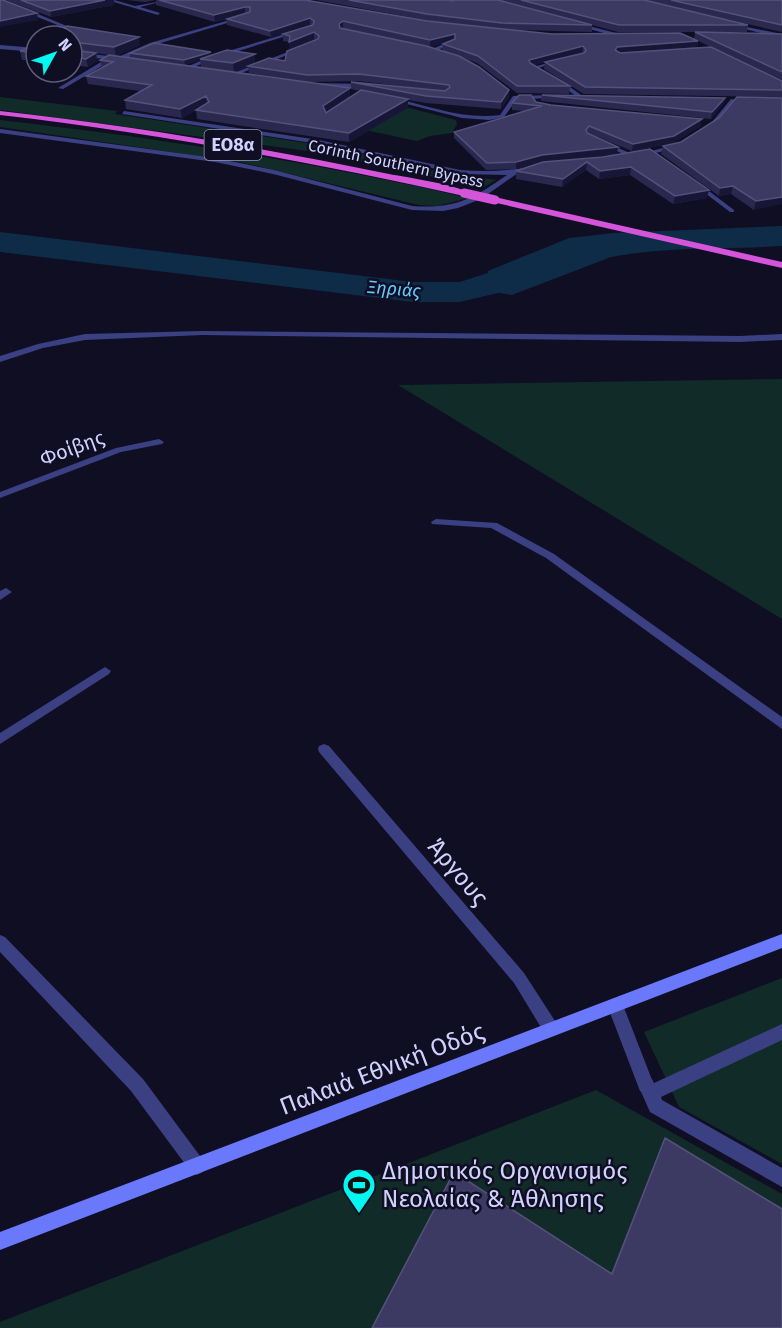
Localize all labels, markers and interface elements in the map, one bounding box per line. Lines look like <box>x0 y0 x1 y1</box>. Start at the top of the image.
north arrow <box>24 24 84 84</box>
text: N <box>54 35 76 55</box>
road number: ΕΟ8α <box>204 130 262 160</box>
street label: Corinth Southern Bypass <box>306 136 485 191</box>
water label: Ξηριάς <box>366 276 422 302</box>
street label: Φοίβης <box>37 425 107 471</box>
street label: Άργους <box>422 833 494 911</box>
street label: Παλαιά Εθνική Οδός <box>276 1017 488 1121</box>
place label: Δημοτικός Οργανισμός Νεολαίας & Άθλησης <box>382 1157 627 1213</box>
sports icon: Δημοτικός Οργανισμός Νεολαίας & Άθλησης <box>341 1167 377 1214</box>

